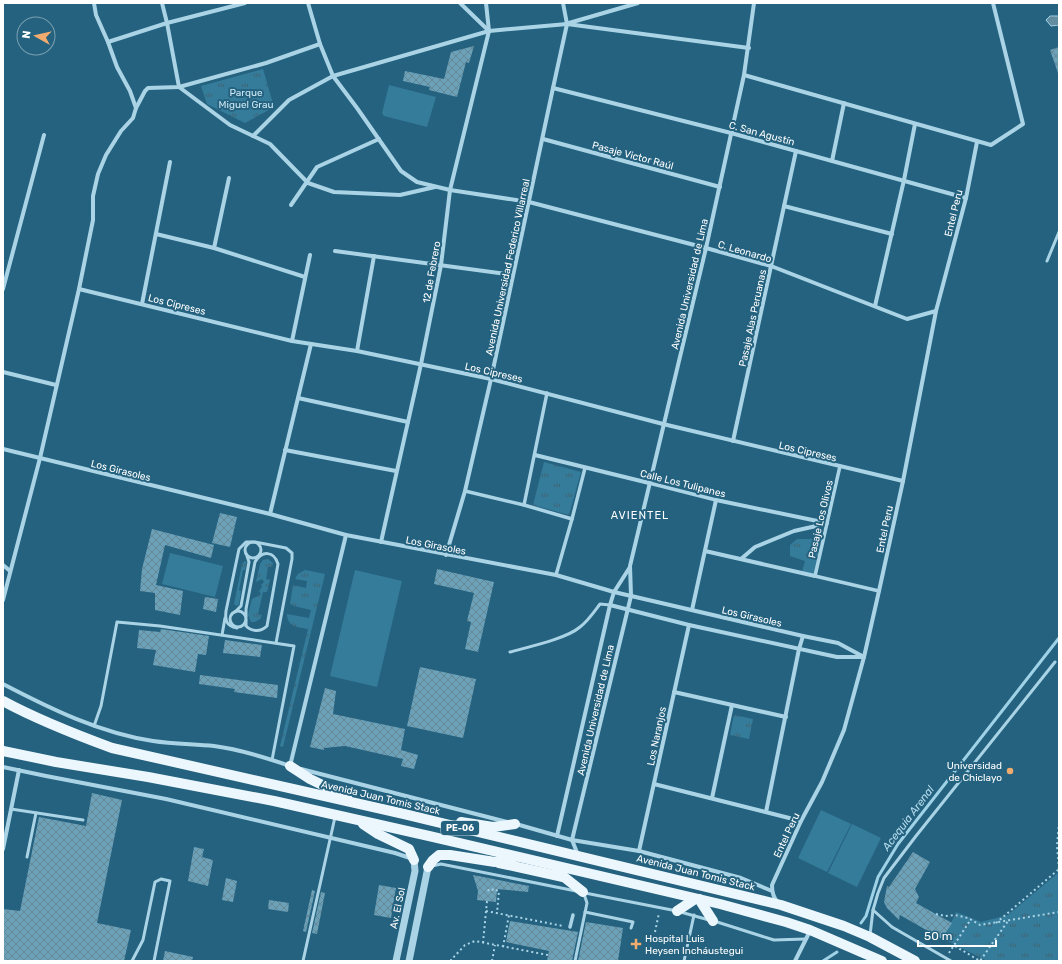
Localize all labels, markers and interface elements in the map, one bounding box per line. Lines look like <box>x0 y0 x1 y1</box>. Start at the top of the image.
north arrow <box>16 16 56 56</box>
text: N <box>20 30 34 40</box>
park label: Parque Miguel Grau <box>219 87 273 111</box>
street label: C. San Agustín <box>728 119 796 149</box>
street label: Pasaje Victor Raúl <box>591 139 675 173</box>
street label: Avenida Universidad Federico Villarreal <box>483 178 533 357</box>
street label: Entel Peru <box>942 188 966 238</box>
street label: Avenida Universidad de Lima <box>669 218 711 351</box>
street label: C. Leonardo <box>716 239 773 265</box>
street label: 12 de Febrero <box>421 240 443 304</box>
street label: Pasaje Alas Peruanas <box>737 269 769 368</box>
street label: Los Cipreses <box>147 292 207 318</box>
street label: Los Cipreses <box>464 360 524 385</box>
street label: Los Cipreses <box>778 439 838 464</box>
street label: Los Girasoles <box>90 458 152 484</box>
street label: Calle Los Tulipanes <box>639 468 727 500</box>
street label: Pasaje Los Olivos <box>806 479 836 559</box>
street label: Entel Peru <box>874 504 896 554</box>
district label: AVIENTEL <box>611 509 669 522</box>
street label: Los Girasoles <box>405 534 467 558</box>
street label: Los Girasoles <box>721 604 783 630</box>
street label: Avenida Universidad de Lima <box>575 644 617 777</box>
street label: Los Naranjos <box>645 706 669 767</box>
place label: Universidad de Chiclayo <box>947 760 1002 784</box>
marker: Universidad de Chiclayo <box>1005 766 1015 776</box>
street label: Avenida Juan Tomis Stack <box>320 778 442 818</box>
water label: Acequia Arenal <box>879 783 937 854</box>
street label: Entel Peru <box>771 811 803 860</box>
road number: PE-06 <box>441 821 479 835</box>
street label: Avenida Juan Tomis Stack <box>635 852 757 894</box>
street label: Av. El Sol <box>388 887 408 930</box>
scale bar <box>918 922 996 948</box>
text: 50 m <box>924 929 952 943</box>
place label: Hospital Luis Heysen Incháustegui <box>645 933 743 957</box>
marker: Hospital Luis Heysen Incháustegui <box>630 938 642 950</box>

